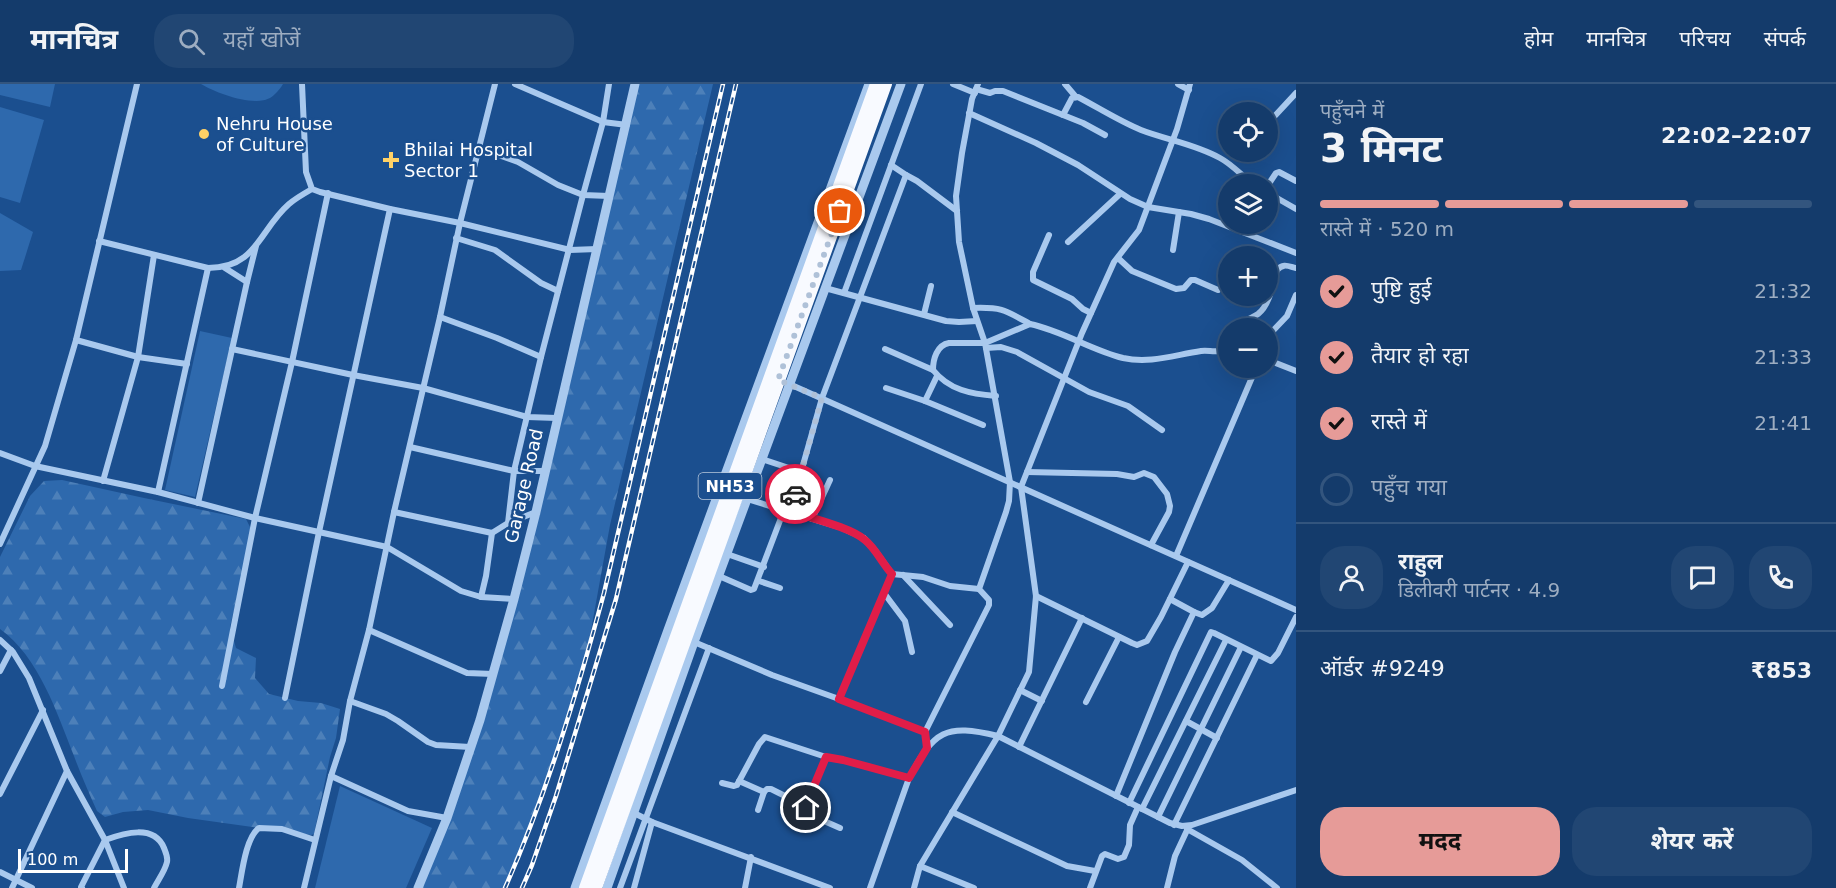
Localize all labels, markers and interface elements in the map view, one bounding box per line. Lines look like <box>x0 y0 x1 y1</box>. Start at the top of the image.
search box <box>154 14 574 68</box>
text: मानचित्र <box>30 23 118 56</box>
icon: search <box>175 25 208 58</box>
text: यहाँ खोजें <box>223 27 300 52</box>
text: होम <box>1524 27 1553 51</box>
text: मानचित्र <box>1586 27 1646 51</box>
text: परिचय <box>1679 27 1731 51</box>
text: संपर्क <box>1764 27 1806 51</box>
text: पहुँचने में <box>1320 99 1384 123</box>
map controls <box>1218 102 1278 378</box>
button: locate <box>1218 102 1278 162</box>
place label: Nehru House of Culture <box>216 113 333 155</box>
text: 22:02–22:07 <box>1661 123 1812 148</box>
text: 3 मिनट <box>1320 126 1443 171</box>
marker: Nehru House of Culture <box>197 127 211 141</box>
place label: Bhilai Hospital Sector 1 <box>404 139 533 181</box>
marker: Bhilai Hospital Sector 1 <box>382 151 400 169</box>
button: layers <box>1218 174 1278 234</box>
pin <box>814 185 865 236</box>
icon: bag <box>823 194 856 227</box>
text: रास्ते में · 520 m <box>1320 217 1454 241</box>
button: + <box>1218 246 1278 306</box>
icon: check <box>1320 275 1353 308</box>
text: पुष्टि हुई <box>1371 277 1432 302</box>
text: 21:32 <box>1754 279 1812 303</box>
button: − <box>1218 318 1278 378</box>
icon: check <box>1320 341 1353 374</box>
text: तैयार हो रहा <box>1371 343 1469 368</box>
text: 21:33 <box>1754 345 1812 369</box>
icon: check <box>1320 407 1353 440</box>
text: रास्ते में <box>1371 409 1427 434</box>
text: 21:41 <box>1754 411 1812 435</box>
street label: Garage Road <box>500 427 547 545</box>
courier <box>765 464 825 524</box>
road number: NH53 <box>698 473 762 499</box>
text: पहुँच गया <box>1371 475 1447 500</box>
icon: car <box>779 478 812 511</box>
button: person <box>1320 546 1383 609</box>
button: chat <box>1671 546 1734 609</box>
button: phone <box>1749 546 1812 609</box>
text: राहुल <box>1398 549 1443 574</box>
text: डिलीवरी पार्टनर · 4.9 <box>1398 578 1560 602</box>
text: ऑर्डर #9249 <box>1320 656 1445 681</box>
text: ₹853 <box>1751 658 1812 683</box>
pin <box>780 782 831 833</box>
icon: home <box>789 791 822 824</box>
button: मदद <box>1320 807 1560 876</box>
button: शेयर करें <box>1572 807 1812 876</box>
scale bar <box>18 846 128 874</box>
text: 100 m <box>27 850 78 869</box>

